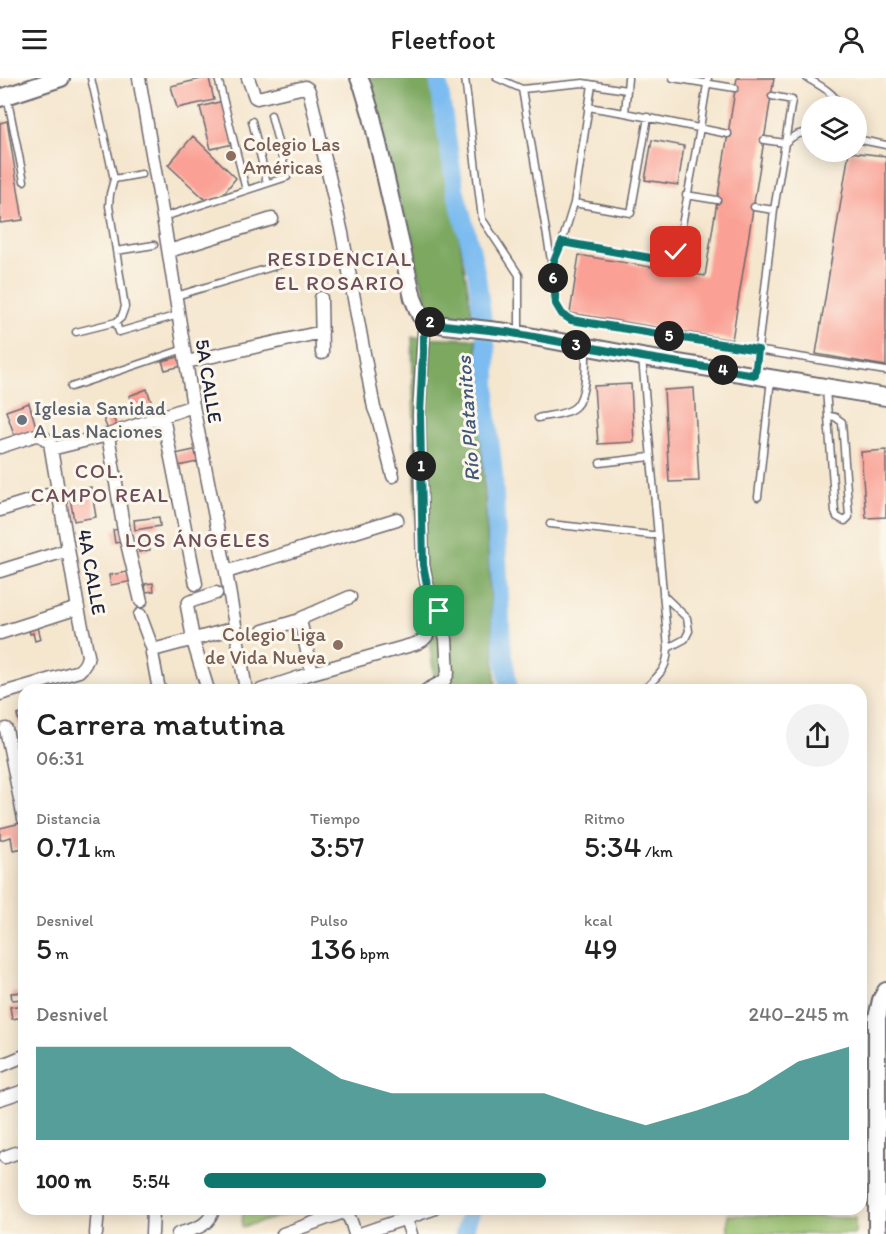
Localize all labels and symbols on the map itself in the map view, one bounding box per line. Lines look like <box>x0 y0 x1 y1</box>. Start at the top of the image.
place label: Colegio Las Américas <box>243 132 340 179</box>
marker: Colegio Las Américas <box>224 149 238 163</box>
pin <box>650 226 701 277</box>
district label: RESIDENCIAL EL ROSARIO <box>267 246 413 295</box>
pin: 6 <box>538 263 568 293</box>
pin: 2 <box>415 307 445 337</box>
pin: 5 <box>654 321 684 351</box>
pin: 3 <box>561 330 591 360</box>
street label: 5A CALLE <box>191 337 227 425</box>
water label: Río Platanitos <box>451 354 484 483</box>
pin: 4 <box>708 355 738 385</box>
place label: Iglesia Sanidad A Las Naciones <box>34 396 166 443</box>
marker: Iglesia Sanidad A Las Naciones <box>15 413 29 427</box>
pin: 1 <box>406 451 436 481</box>
district label: COL. CAMPO REAL <box>31 458 169 507</box>
street label: 4A CALLE <box>73 527 111 617</box>
district label: LOS ÁNGELES <box>125 527 271 552</box>
pin <box>413 585 464 636</box>
place label: Colegio Liga de Vida Nueva <box>205 622 327 669</box>
marker: Colegio Liga de Vida Nueva <box>331 638 345 652</box>

